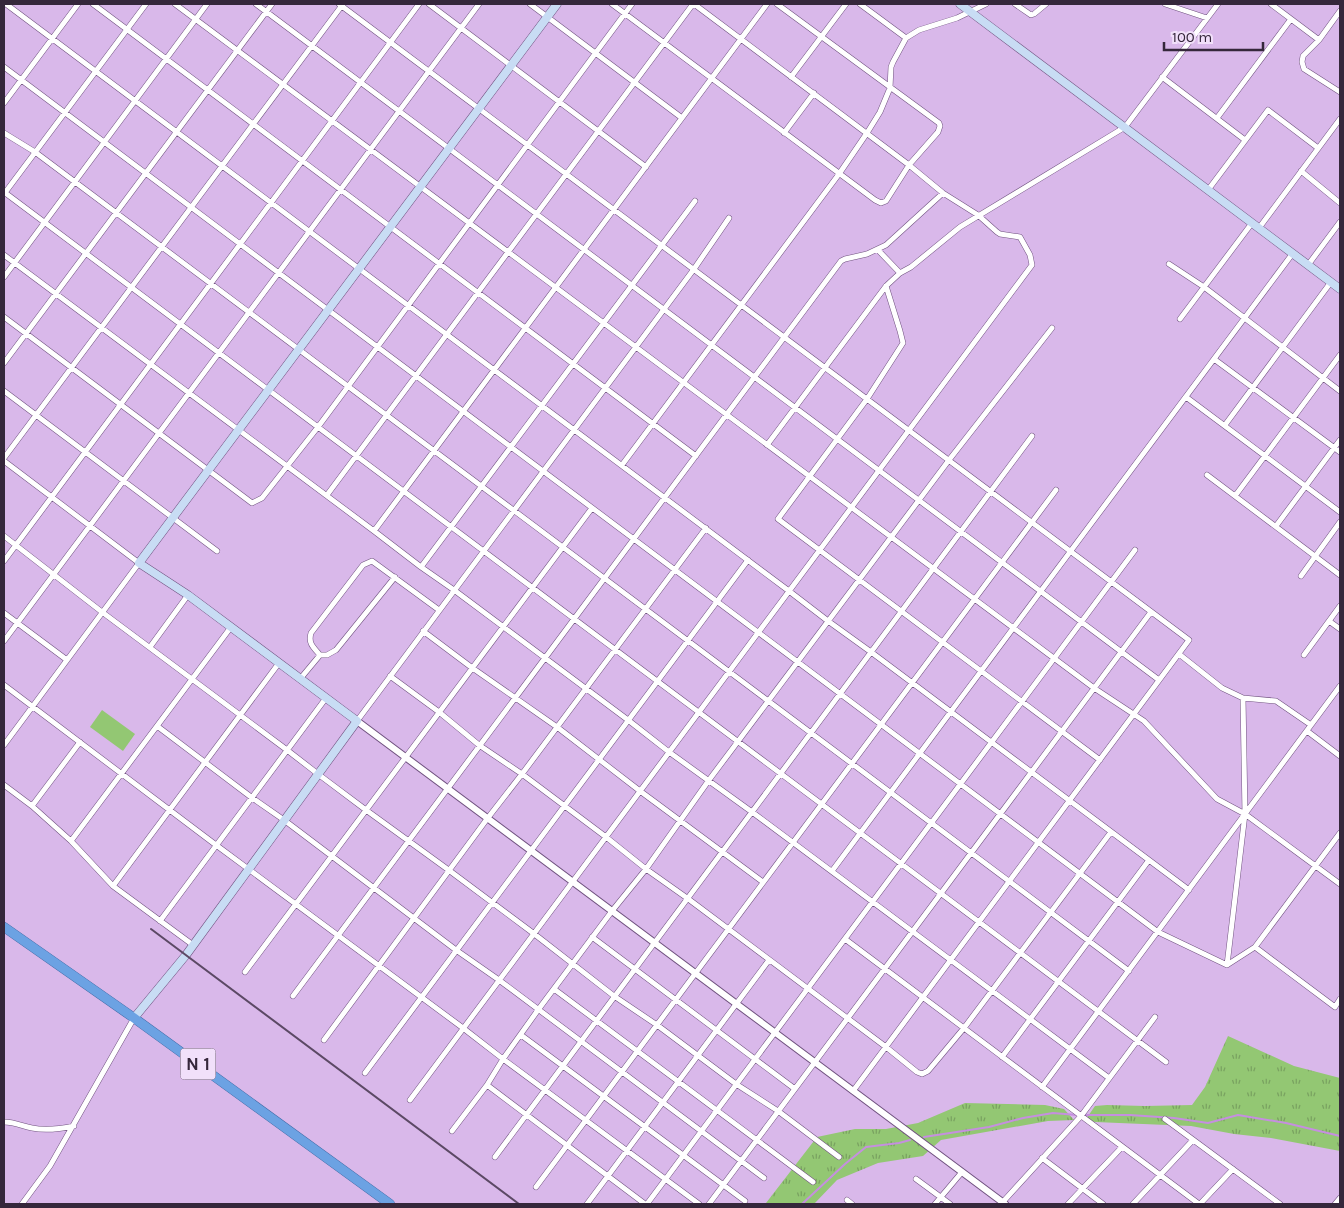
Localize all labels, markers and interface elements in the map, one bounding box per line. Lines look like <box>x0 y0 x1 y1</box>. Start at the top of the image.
scale bar <box>1164 20 1263 52</box>
text: 100 m <box>1172 28 1212 46</box>
road number: N 1 <box>180 1048 216 1080</box>

